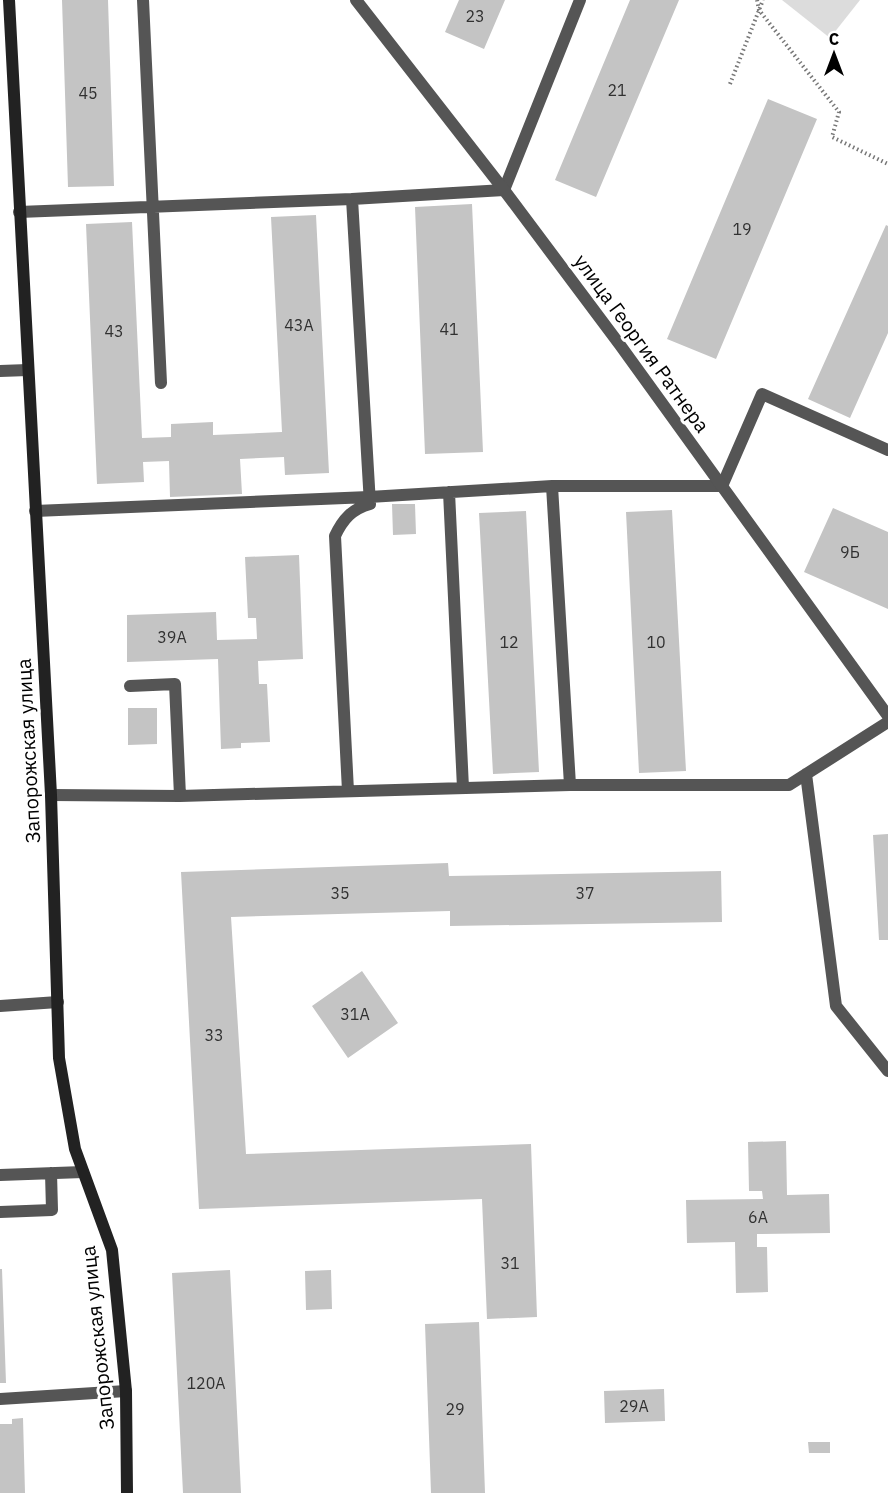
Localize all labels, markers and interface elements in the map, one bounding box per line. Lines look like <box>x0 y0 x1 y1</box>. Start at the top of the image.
house number: 23 <box>465 6 485 26</box>
north arrow <box>804 24 864 84</box>
text: С <box>829 29 839 49</box>
house number: 21 <box>607 80 627 100</box>
house number: 45 <box>78 83 98 103</box>
house number: 19 <box>732 219 752 239</box>
street label: улица Георгия Ратнера <box>568 248 716 438</box>
house number: 43А <box>284 315 314 335</box>
house number: 41 <box>439 319 459 339</box>
house number: 43 <box>104 321 124 341</box>
house number: 9Б <box>840 542 860 562</box>
house number: 39А <box>157 627 187 647</box>
house number: 12 <box>499 632 519 652</box>
house number: 10 <box>646 632 666 652</box>
street label: Запорожская улица <box>10 658 46 844</box>
house number: 35 <box>330 883 350 903</box>
house number: 37 <box>575 883 595 903</box>
house number: 31А <box>340 1004 370 1024</box>
house number: 33 <box>204 1025 224 1045</box>
house number: 6А <box>748 1207 768 1227</box>
street label: Запорожская улица <box>74 1244 120 1431</box>
house number: 31 <box>500 1253 520 1273</box>
house number: 120А <box>186 1373 226 1393</box>
house number: 29А <box>619 1396 649 1416</box>
house number: 29 <box>445 1399 465 1419</box>

